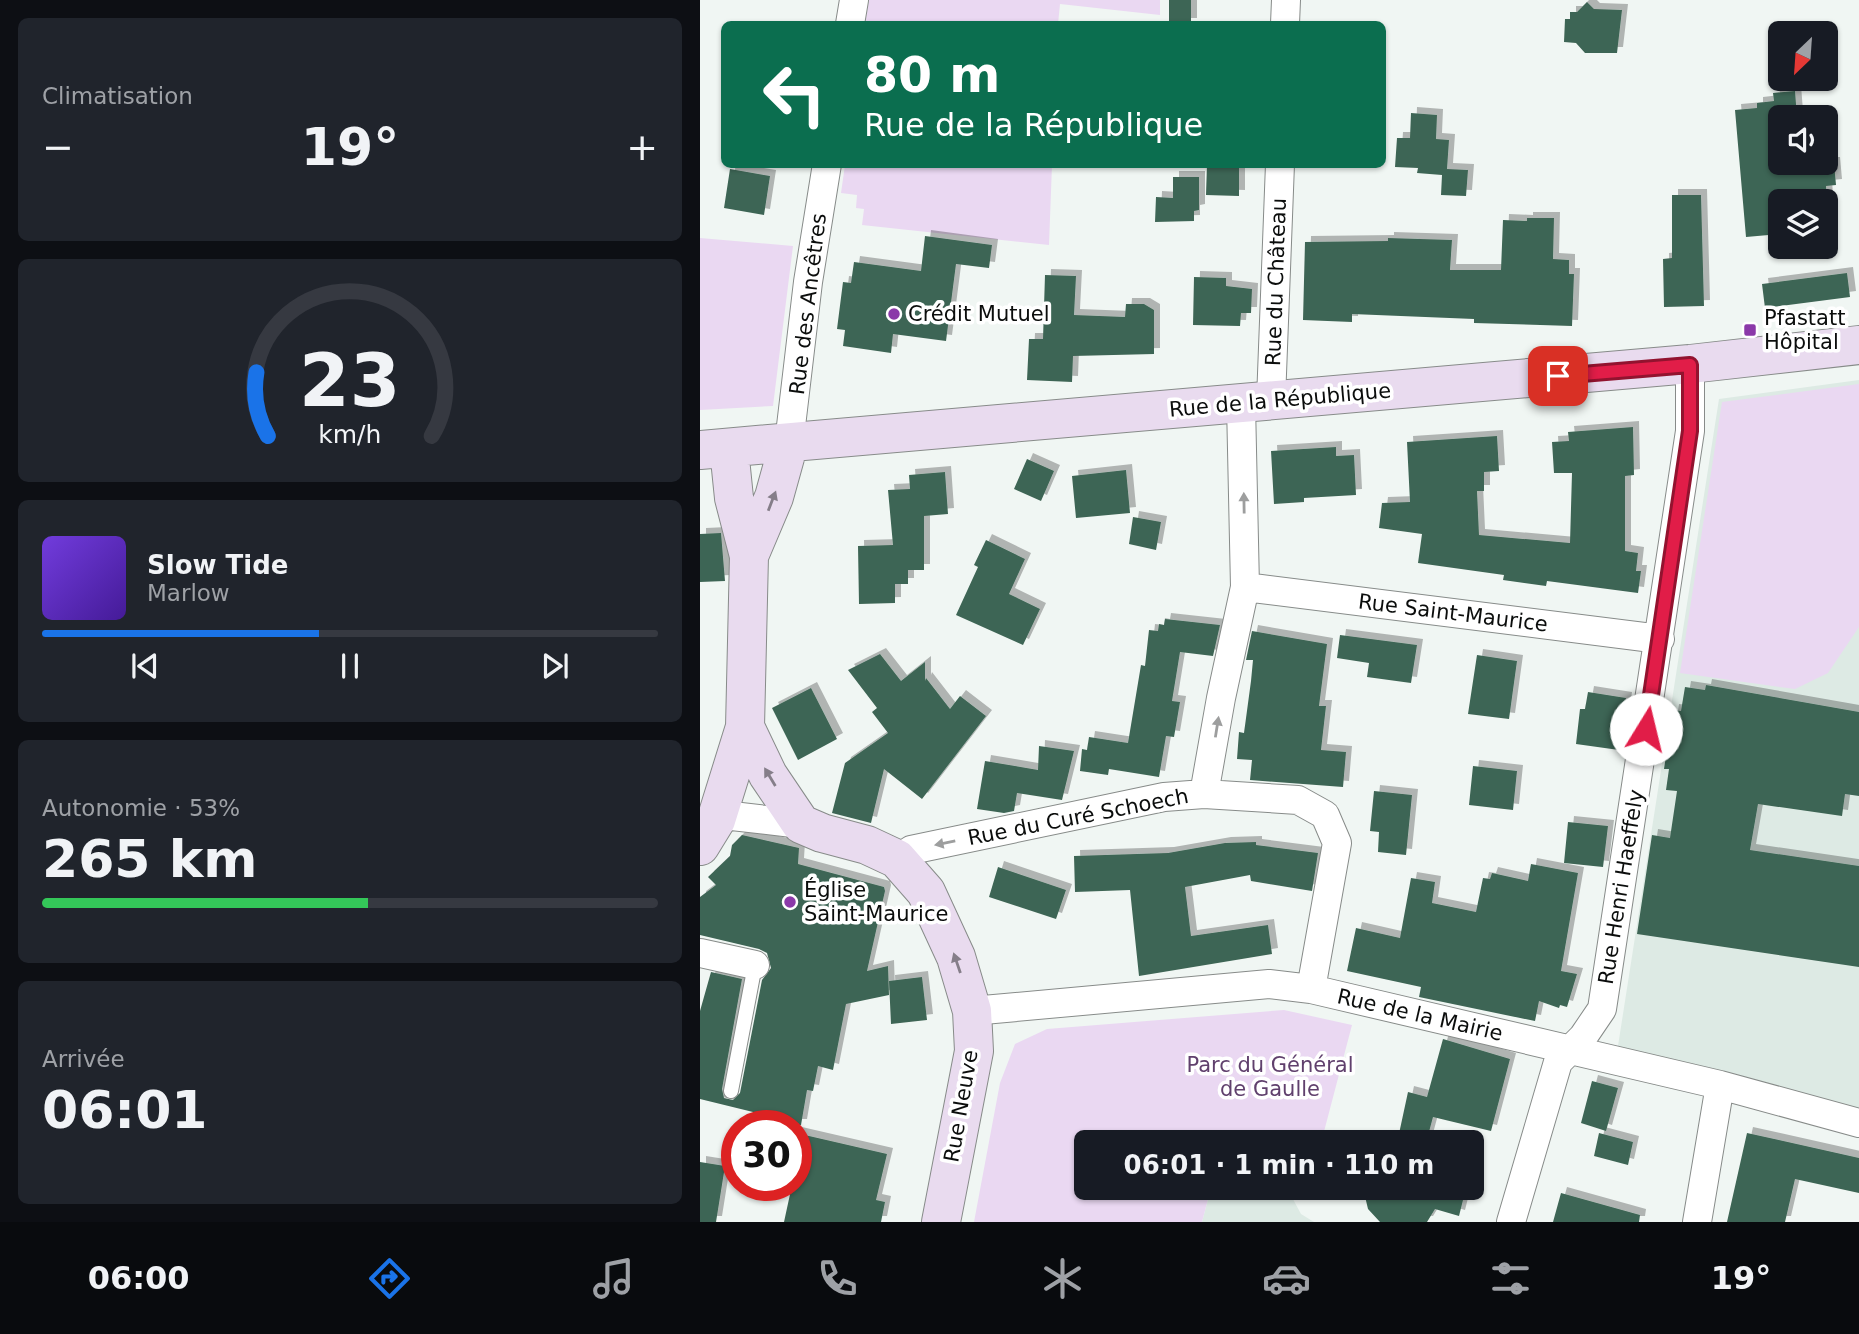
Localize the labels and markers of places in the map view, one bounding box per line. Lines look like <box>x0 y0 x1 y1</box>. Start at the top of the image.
place label: Crédit Mutuel <box>908 302 1050 326</box>
marker: Crédit Mutuel <box>886 306 902 322</box>
place label: Pfastatt Hôpital <box>1764 306 1845 354</box>
marker: Pfastatt Hôpital <box>1742 322 1758 338</box>
pin <box>1528 346 1588 406</box>
place label: Église Saint-Maurice <box>804 877 948 926</box>
marker: Église Saint-Maurice <box>782 894 798 910</box>

